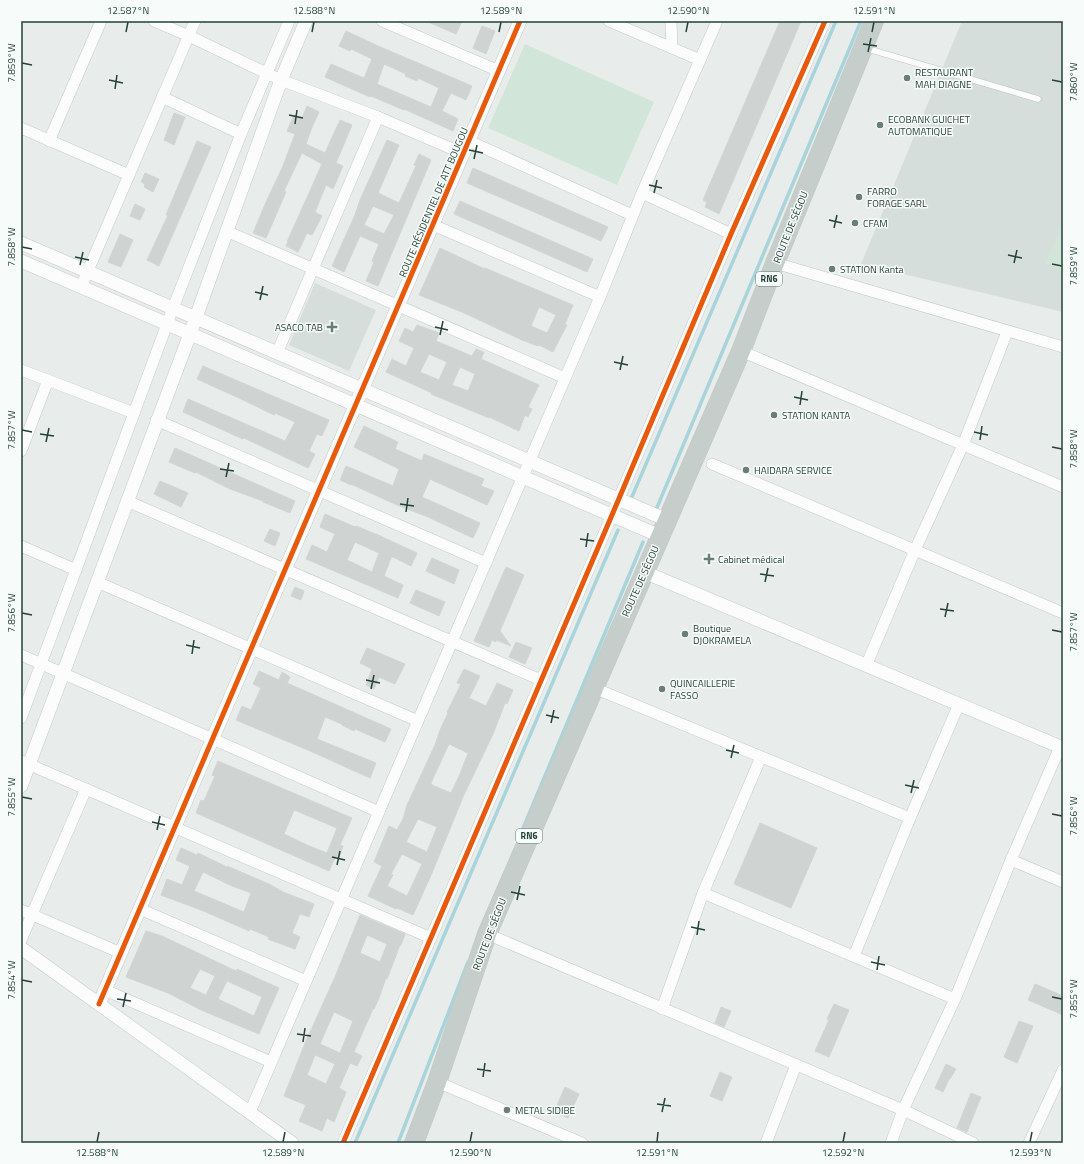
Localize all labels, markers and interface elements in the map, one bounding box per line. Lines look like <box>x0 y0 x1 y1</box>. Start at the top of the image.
text: 12.587°N <box>107 3 149 18</box>
text: 12.588°N <box>293 3 335 18</box>
text: 12.589°N <box>480 3 522 18</box>
text: 12.590°N <box>667 3 709 18</box>
text: 12.591°N <box>853 3 895 18</box>
text: 7.859°W <box>4 43 19 83</box>
text: 7.860°W <box>1066 62 1081 102</box>
place label: RESTAURANT MAH DIAGNE <box>915 65 974 92</box>
marker: RESTAURANT MAH DIAGNE <box>902 73 912 83</box>
place label: ECOBANK GUICHET AUTOMATIQUE <box>888 112 971 139</box>
marker: ECOBANK GUICHET AUTOMATIQUE <box>875 120 885 130</box>
street label: ROUTE RÉSIDENTIEL DE ATT BOUGOU <box>395 125 472 279</box>
place label: FARRO FORAGE SARL <box>867 184 927 211</box>
street label: ROUTE DE SÉGOU <box>769 189 812 265</box>
marker: FARRO FORAGE SARL <box>854 192 864 202</box>
place label: CFAM <box>863 216 888 231</box>
marker: CFAM <box>850 218 860 228</box>
text: 7.858°W <box>4 227 19 267</box>
text: 7.859°W <box>1066 246 1081 286</box>
place label: STATION Kanta <box>840 262 904 277</box>
marker: STATION Kanta <box>827 264 837 274</box>
road number: RN6 <box>756 272 782 286</box>
place label: ASACO TAB <box>275 320 323 335</box>
marker: ASACO TAB <box>326 321 338 333</box>
place label: STATION KANTA <box>782 408 850 423</box>
text: 7.857°W <box>4 410 19 450</box>
marker: STATION KANTA <box>769 410 779 420</box>
text: 7.858°W <box>1066 429 1081 469</box>
place label: HAIDARA SERVICE <box>754 463 832 478</box>
marker: HAIDARA SERVICE <box>741 465 751 475</box>
street label: ROUTE DE SÉGOU <box>618 543 663 619</box>
place label: Cabinet médical <box>718 552 785 567</box>
marker: Cabinet médical <box>703 553 715 565</box>
text: 7.856°W <box>4 593 19 633</box>
text: 7.857°W <box>1066 612 1081 652</box>
place label: Boutique DJOKRAMELA <box>693 621 751 648</box>
marker: Boutique DJOKRAMELA <box>680 629 690 639</box>
place label: QUINCAILLERIE FASSO <box>670 676 736 703</box>
marker: QUINCAILLERIE FASSO <box>657 684 667 694</box>
text: 7.855°W <box>4 777 19 817</box>
text: 7.856°W <box>1066 796 1081 836</box>
road number: RN6 <box>516 829 542 843</box>
street label: ROUTE DE SÉGOU <box>469 896 510 973</box>
text: 7.854°W <box>4 960 19 1000</box>
text: 7.855°W <box>1066 979 1081 1019</box>
place label: METAL SIDIBE <box>515 1103 576 1118</box>
marker: METAL SIDIBE <box>502 1105 512 1115</box>
text: 12.588°N <box>76 1145 118 1160</box>
text: 12.589°N <box>262 1145 304 1160</box>
text: 12.590°N <box>449 1145 491 1160</box>
text: 12.591°N <box>636 1145 678 1160</box>
text: 12.592°N <box>822 1145 864 1160</box>
text: 12.593°N <box>1009 1145 1051 1160</box>

